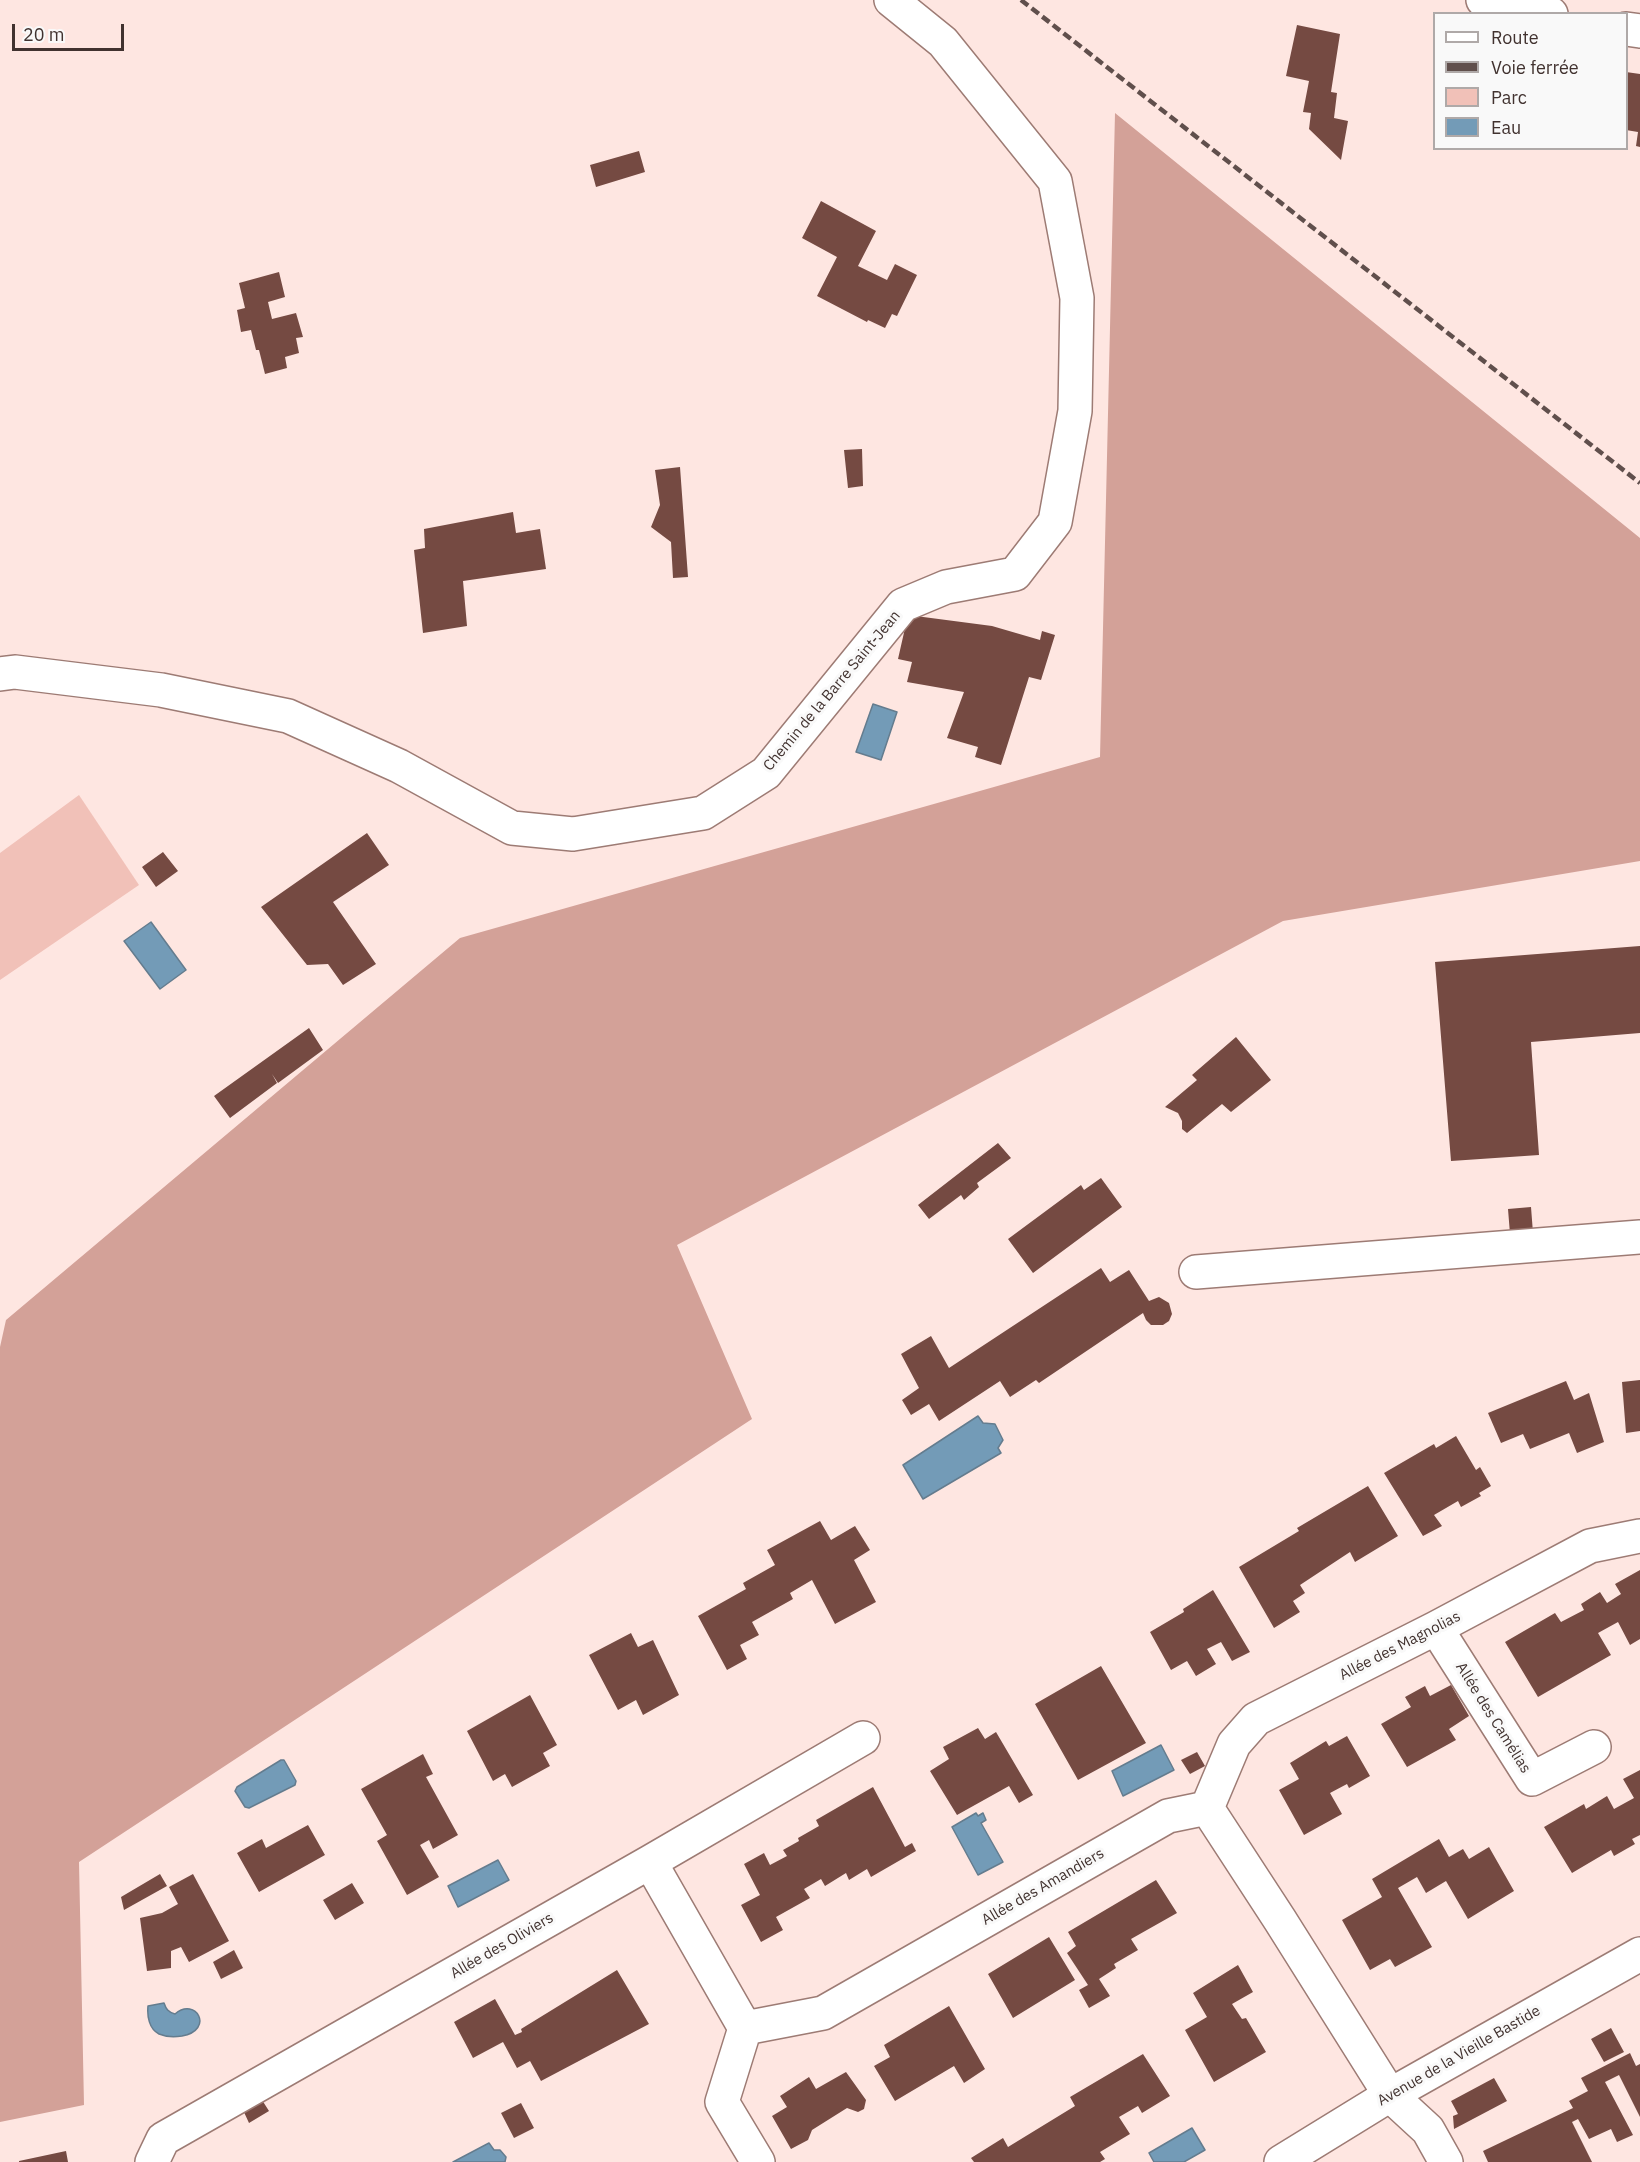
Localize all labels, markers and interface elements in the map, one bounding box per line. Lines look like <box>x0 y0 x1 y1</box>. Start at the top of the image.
scale bar <box>15 12 128 50</box>
legend <box>1433 12 1628 150</box>
text: 20 m <box>23 23 65 46</box>
text: Route <box>1491 26 1539 49</box>
text: Voie ferrée <box>1491 56 1579 79</box>
text: Parc <box>1491 86 1527 109</box>
text: Eau <box>1491 116 1521 139</box>
street label: Chemin de la Barre Saint-Jean <box>760 607 904 775</box>
street label: Allée des Magnolias <box>1336 1608 1464 1684</box>
street label: Allée des Camélias <box>1452 1659 1534 1777</box>
street label: Allée des Amandiers <box>979 1845 1107 1929</box>
street label: Allée des Oliviers <box>447 1909 557 1983</box>
street label: Avenue de la Vieille Bastide <box>1374 2002 1544 2110</box>

